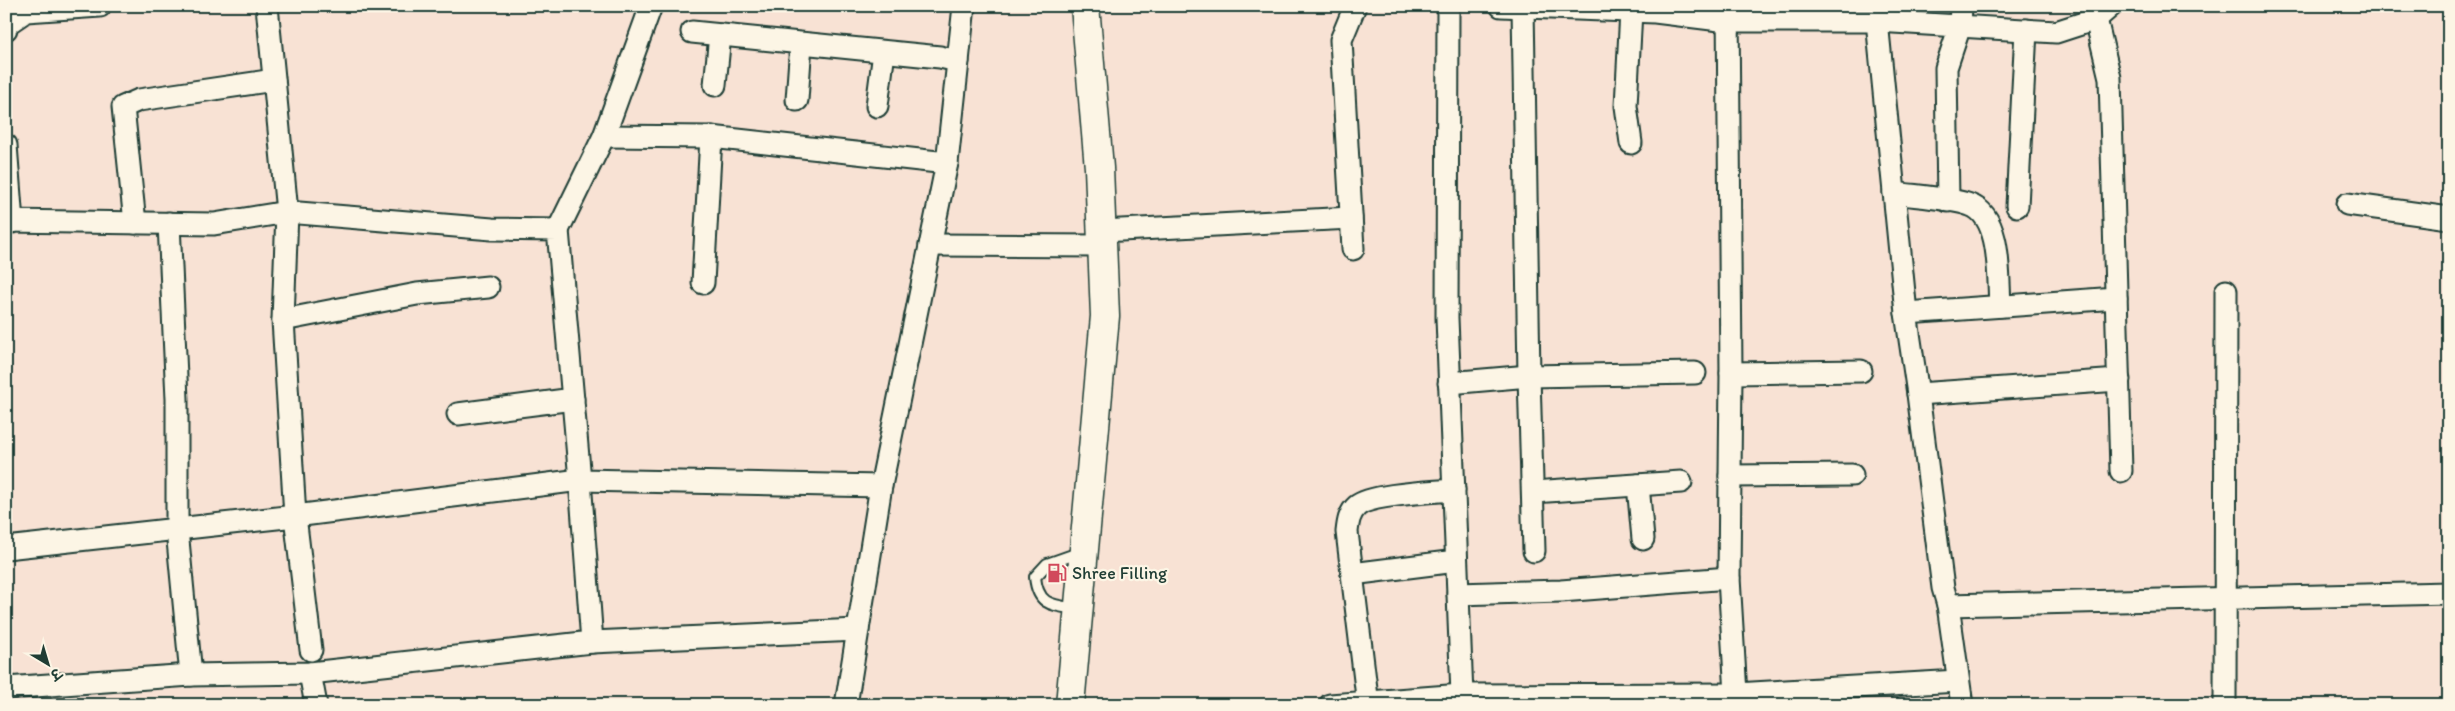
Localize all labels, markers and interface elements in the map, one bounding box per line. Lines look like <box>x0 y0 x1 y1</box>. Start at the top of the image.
fuel station icon: Shree Filling <box>1046 562 1068 584</box>
place label: Shree Filling <box>1072 562 1168 584</box>
north arrow <box>22 638 72 688</box>
text: उ <box>45 663 66 684</box>

